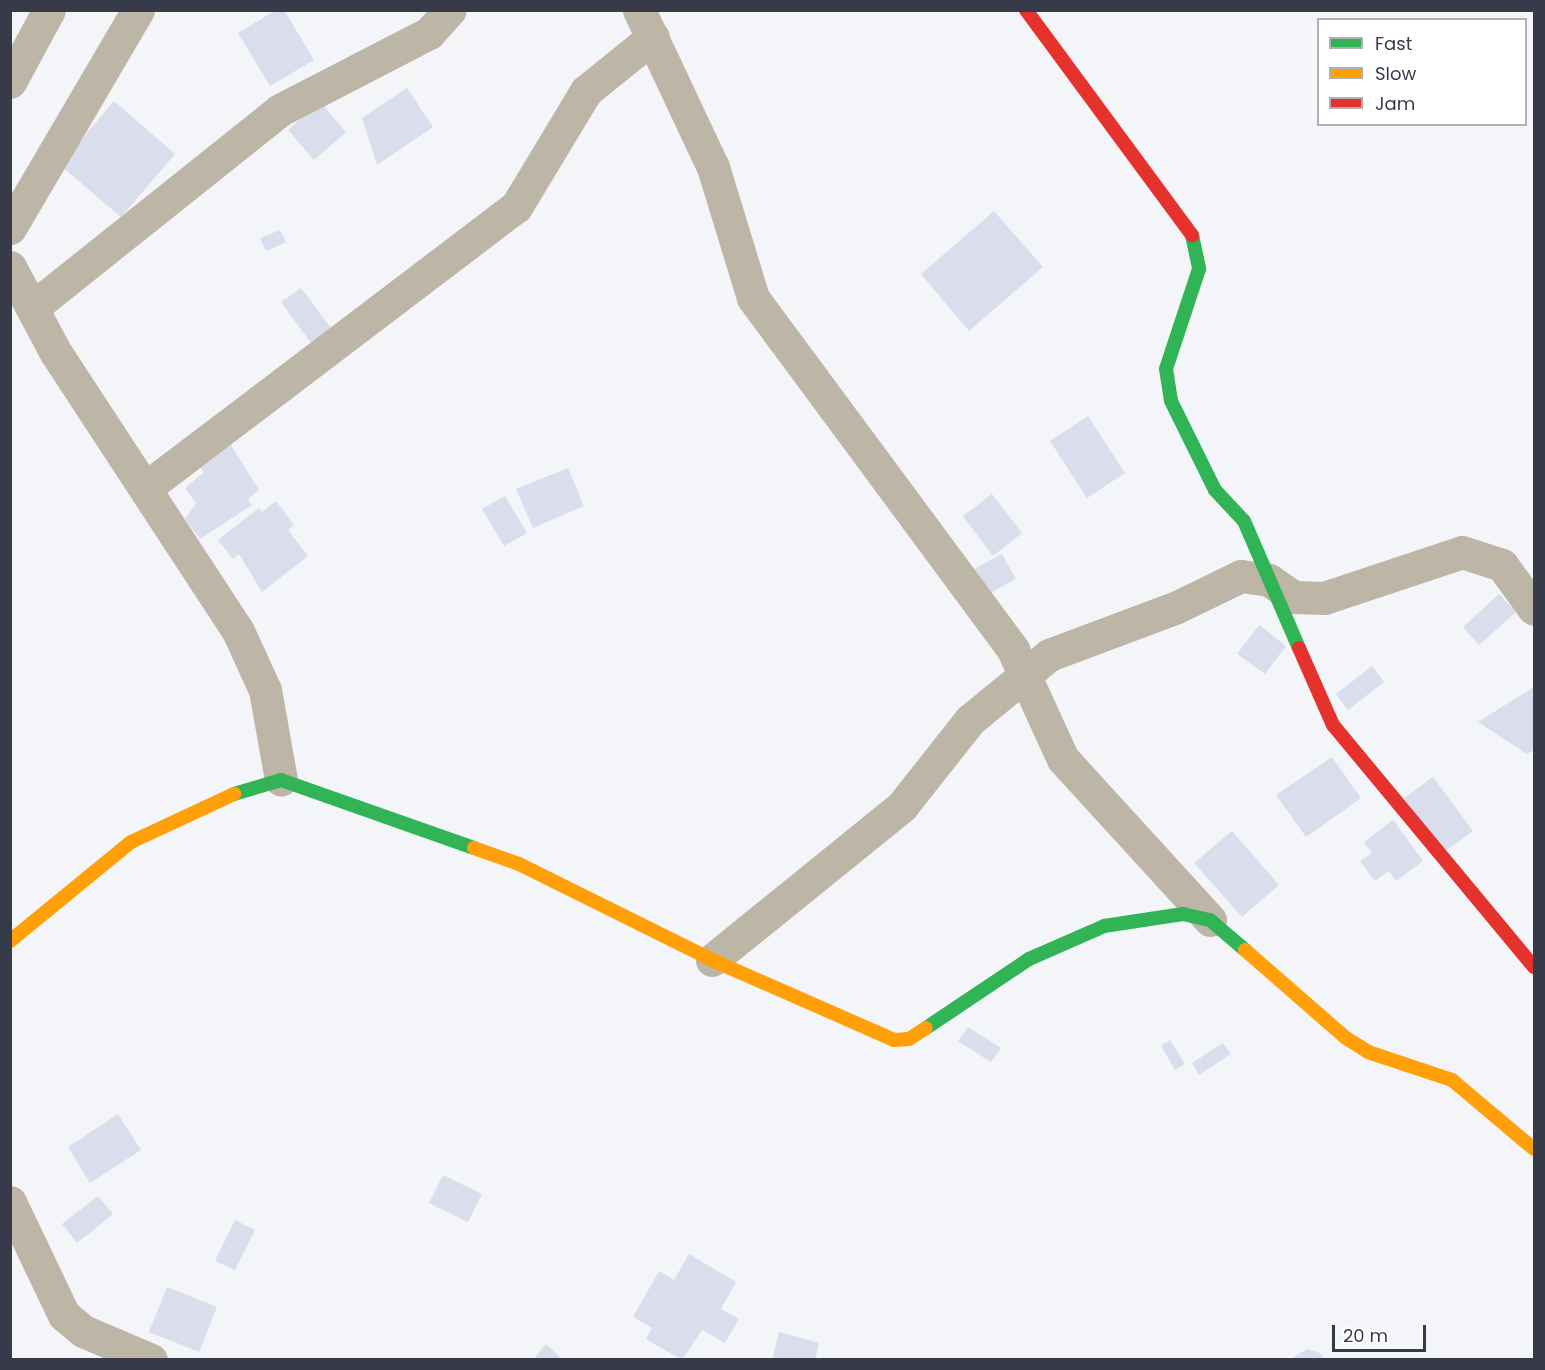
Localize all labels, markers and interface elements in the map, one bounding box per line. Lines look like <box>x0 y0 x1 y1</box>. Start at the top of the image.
legend <box>1317 18 1527 126</box>
text: Fast <box>1375 31 1412 56</box>
text: Slow <box>1375 61 1416 86</box>
text: Jam <box>1375 91 1415 116</box>
scale bar <box>1335 1313 1430 1351</box>
text: 20 m <box>1343 1323 1388 1348</box>

